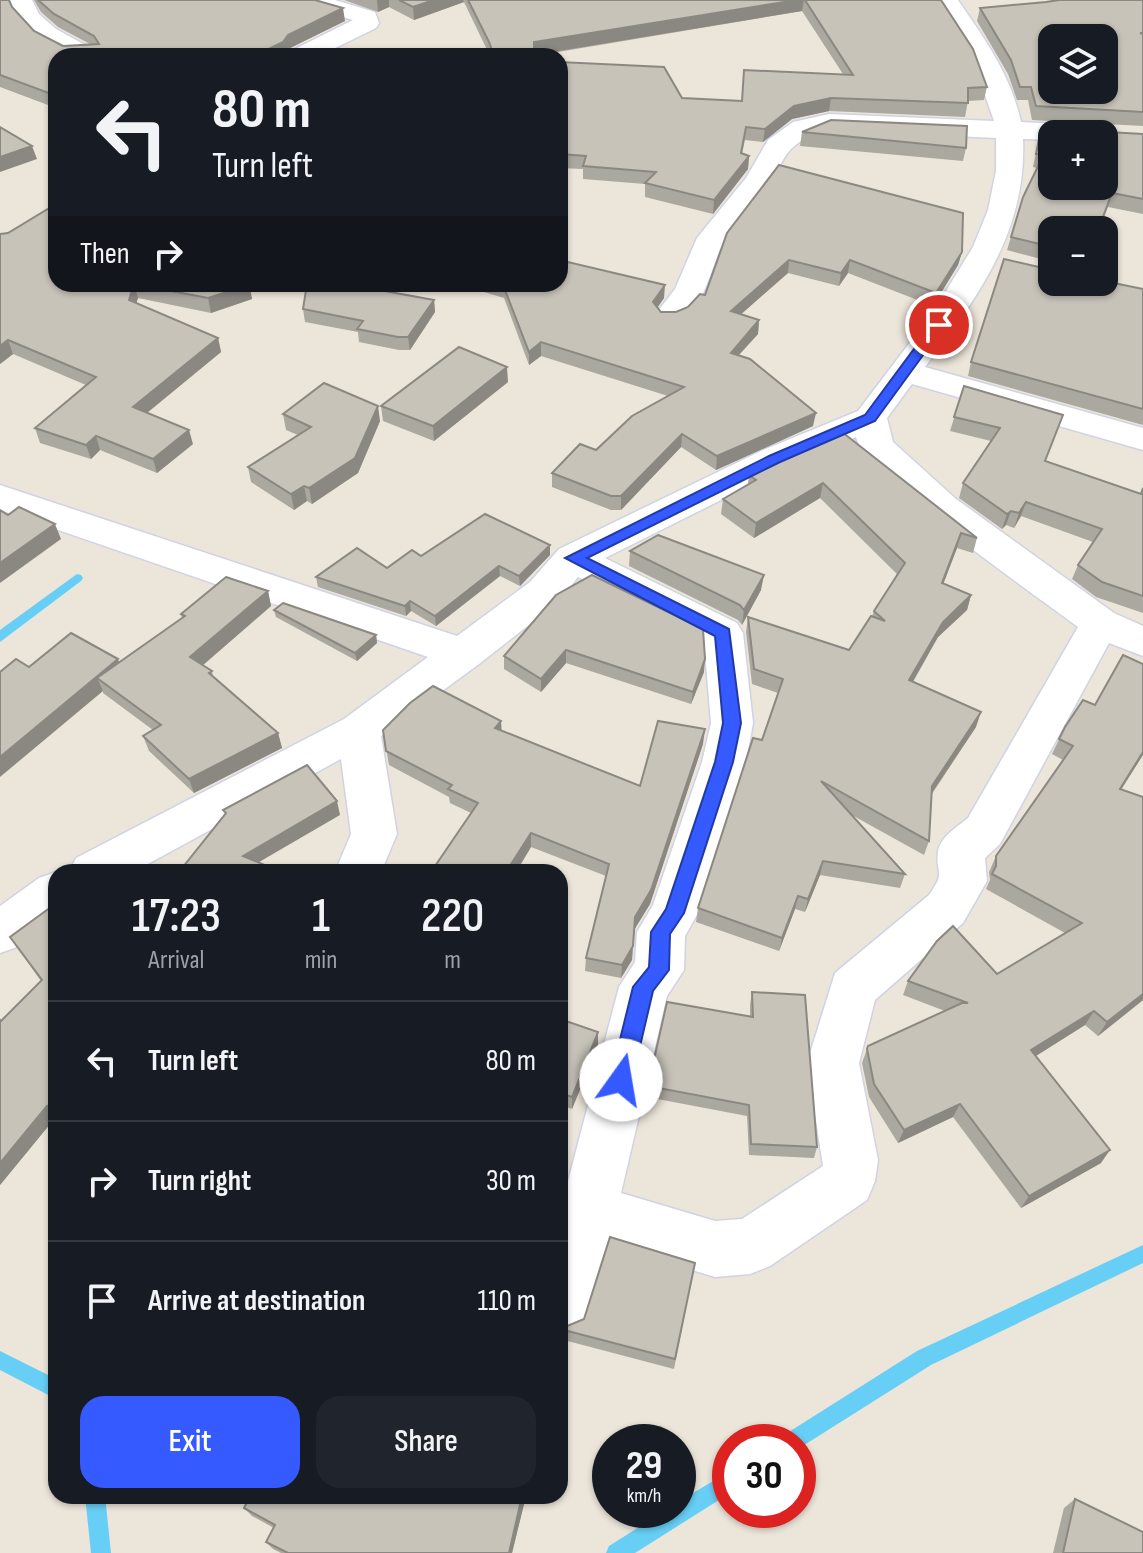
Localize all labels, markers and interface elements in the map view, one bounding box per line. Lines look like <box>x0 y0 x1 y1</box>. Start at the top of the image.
map controls <box>1038 24 1118 296</box>
button: layers <box>1038 24 1118 104</box>
text: 80 m <box>212 77 311 144</box>
icon: left <box>80 80 184 184</box>
button: + <box>1038 120 1118 200</box>
text: Turn left <box>212 145 313 188</box>
button: − <box>1038 216 1118 296</box>
icon: right <box>146 232 190 276</box>
text: Then <box>80 236 130 272</box>
pin <box>905 291 973 359</box>
icon: arrive <box>917 303 961 347</box>
text: 17:23 <box>132 888 221 945</box>
text: 1 <box>312 888 330 945</box>
text: 220 <box>421 888 484 945</box>
text: Arrival <box>148 945 204 976</box>
text: min <box>305 945 337 976</box>
text: m <box>444 945 461 976</box>
position arrow <box>579 1038 663 1122</box>
icon: left <box>80 1039 124 1083</box>
text: Turn left <box>148 1043 238 1079</box>
text: 80 m <box>485 1043 536 1079</box>
icon: right <box>80 1159 124 1203</box>
text: Turn right <box>148 1163 251 1199</box>
text: 30 m <box>486 1163 536 1199</box>
icon: arrive <box>80 1279 124 1323</box>
text: Arrive at destination <box>148 1283 365 1319</box>
text: 110 m <box>478 1283 536 1319</box>
button: Exit <box>80 1396 300 1488</box>
button: Share <box>316 1396 536 1488</box>
speed limit sign: 30 <box>712 1424 816 1528</box>
text: 29 <box>626 1442 662 1490</box>
text: km/h <box>627 1484 661 1508</box>

